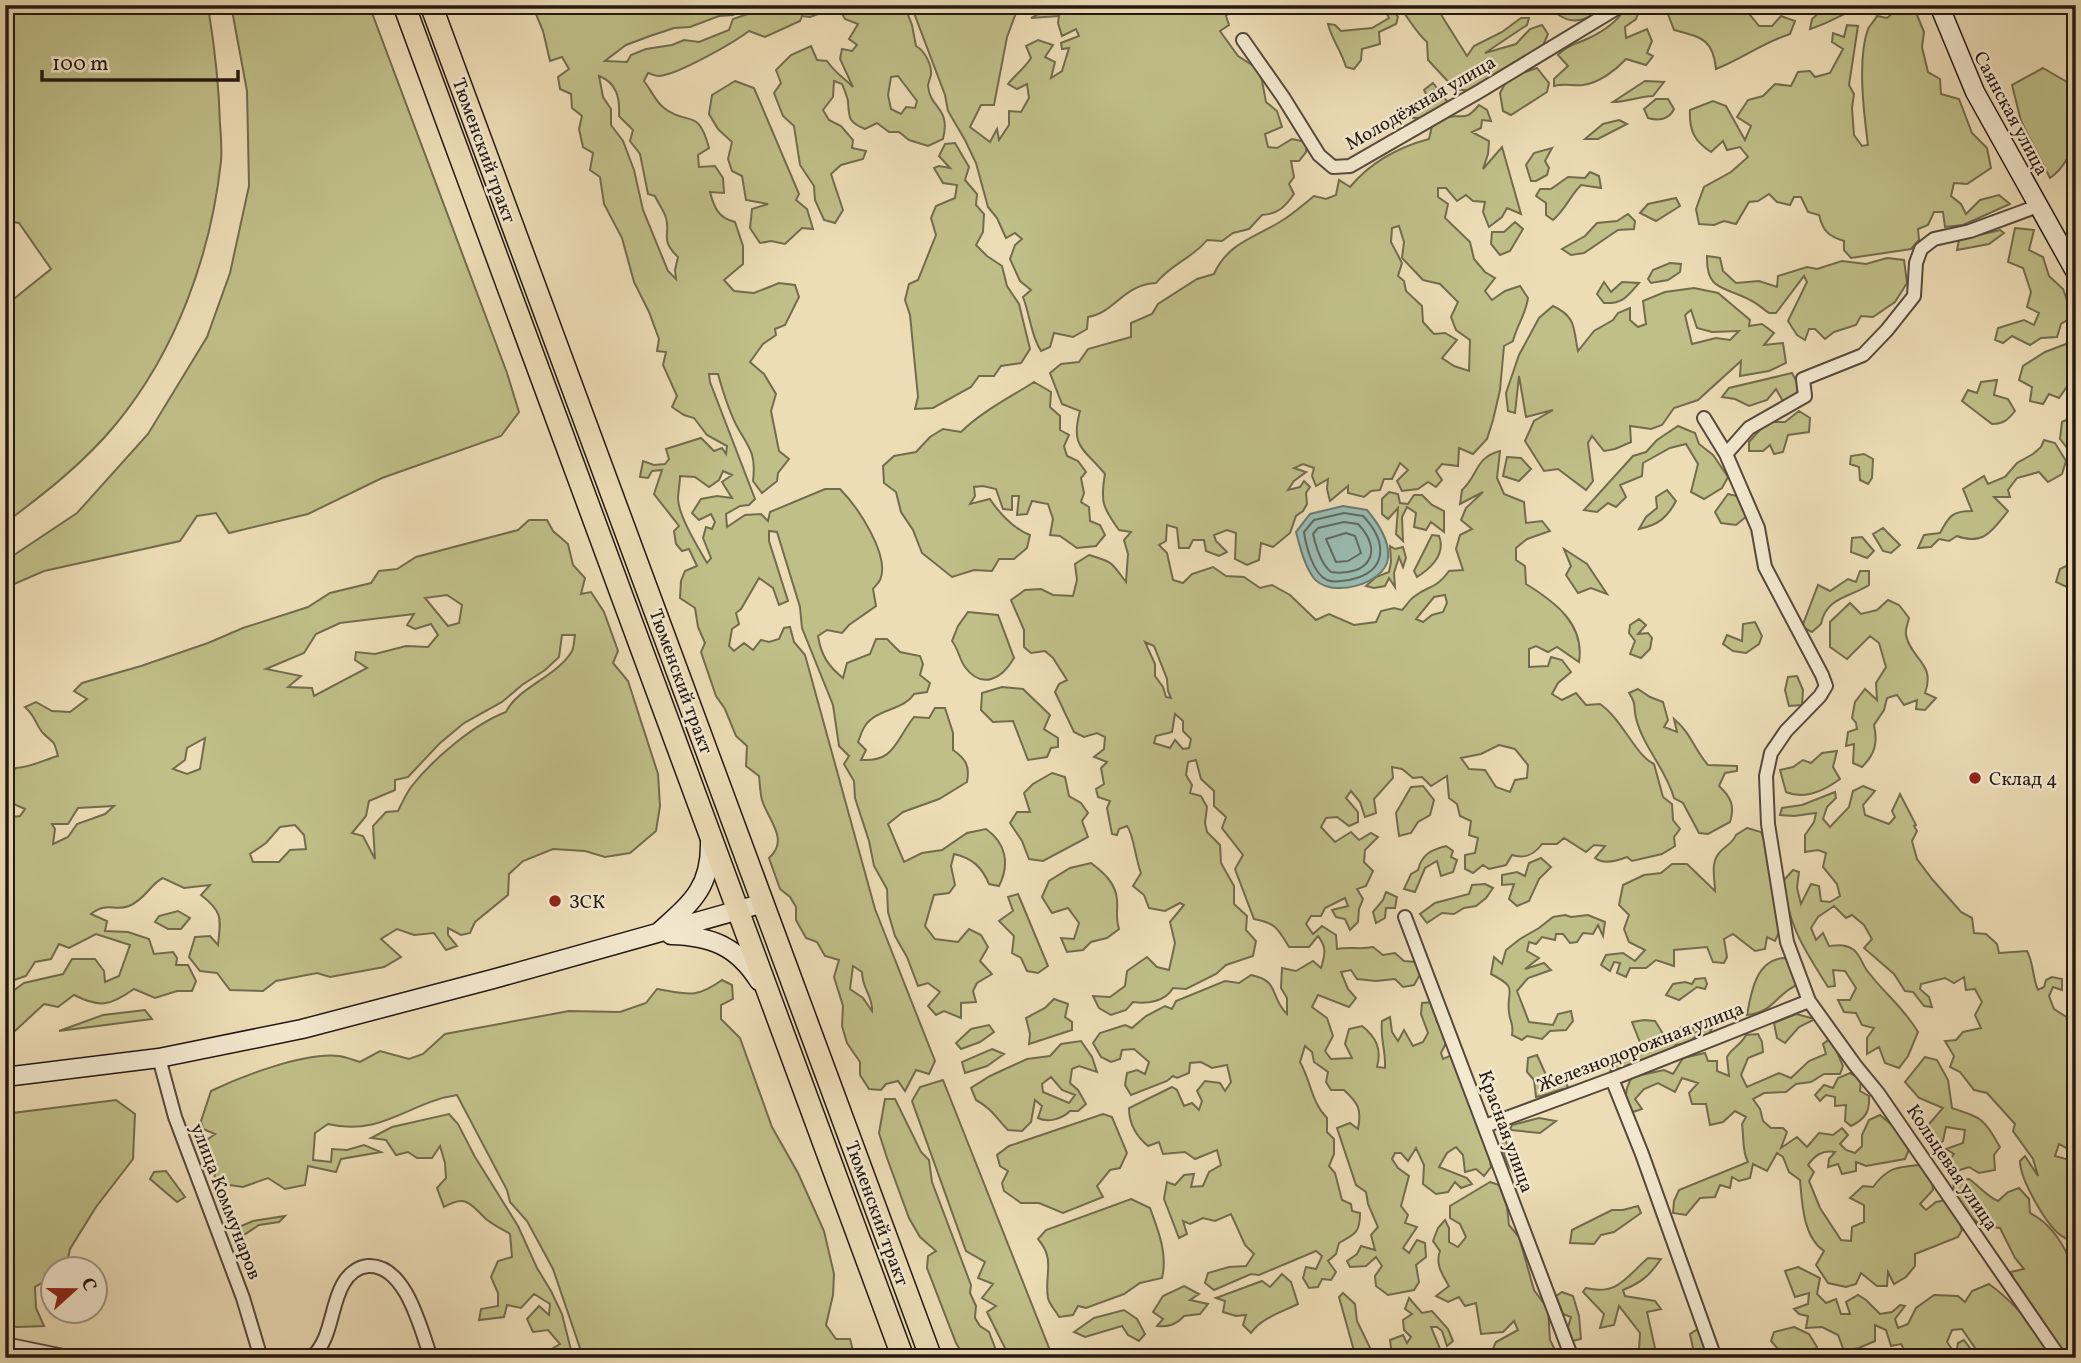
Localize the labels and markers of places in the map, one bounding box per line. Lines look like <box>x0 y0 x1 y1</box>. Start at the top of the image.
place label: Склад 4 <box>1989 767 2057 793</box>
marker: Склад 4 <box>1967 770 1983 786</box>
place label: ЗСК <box>569 890 605 916</box>
marker: ЗСК <box>547 893 563 909</box>

